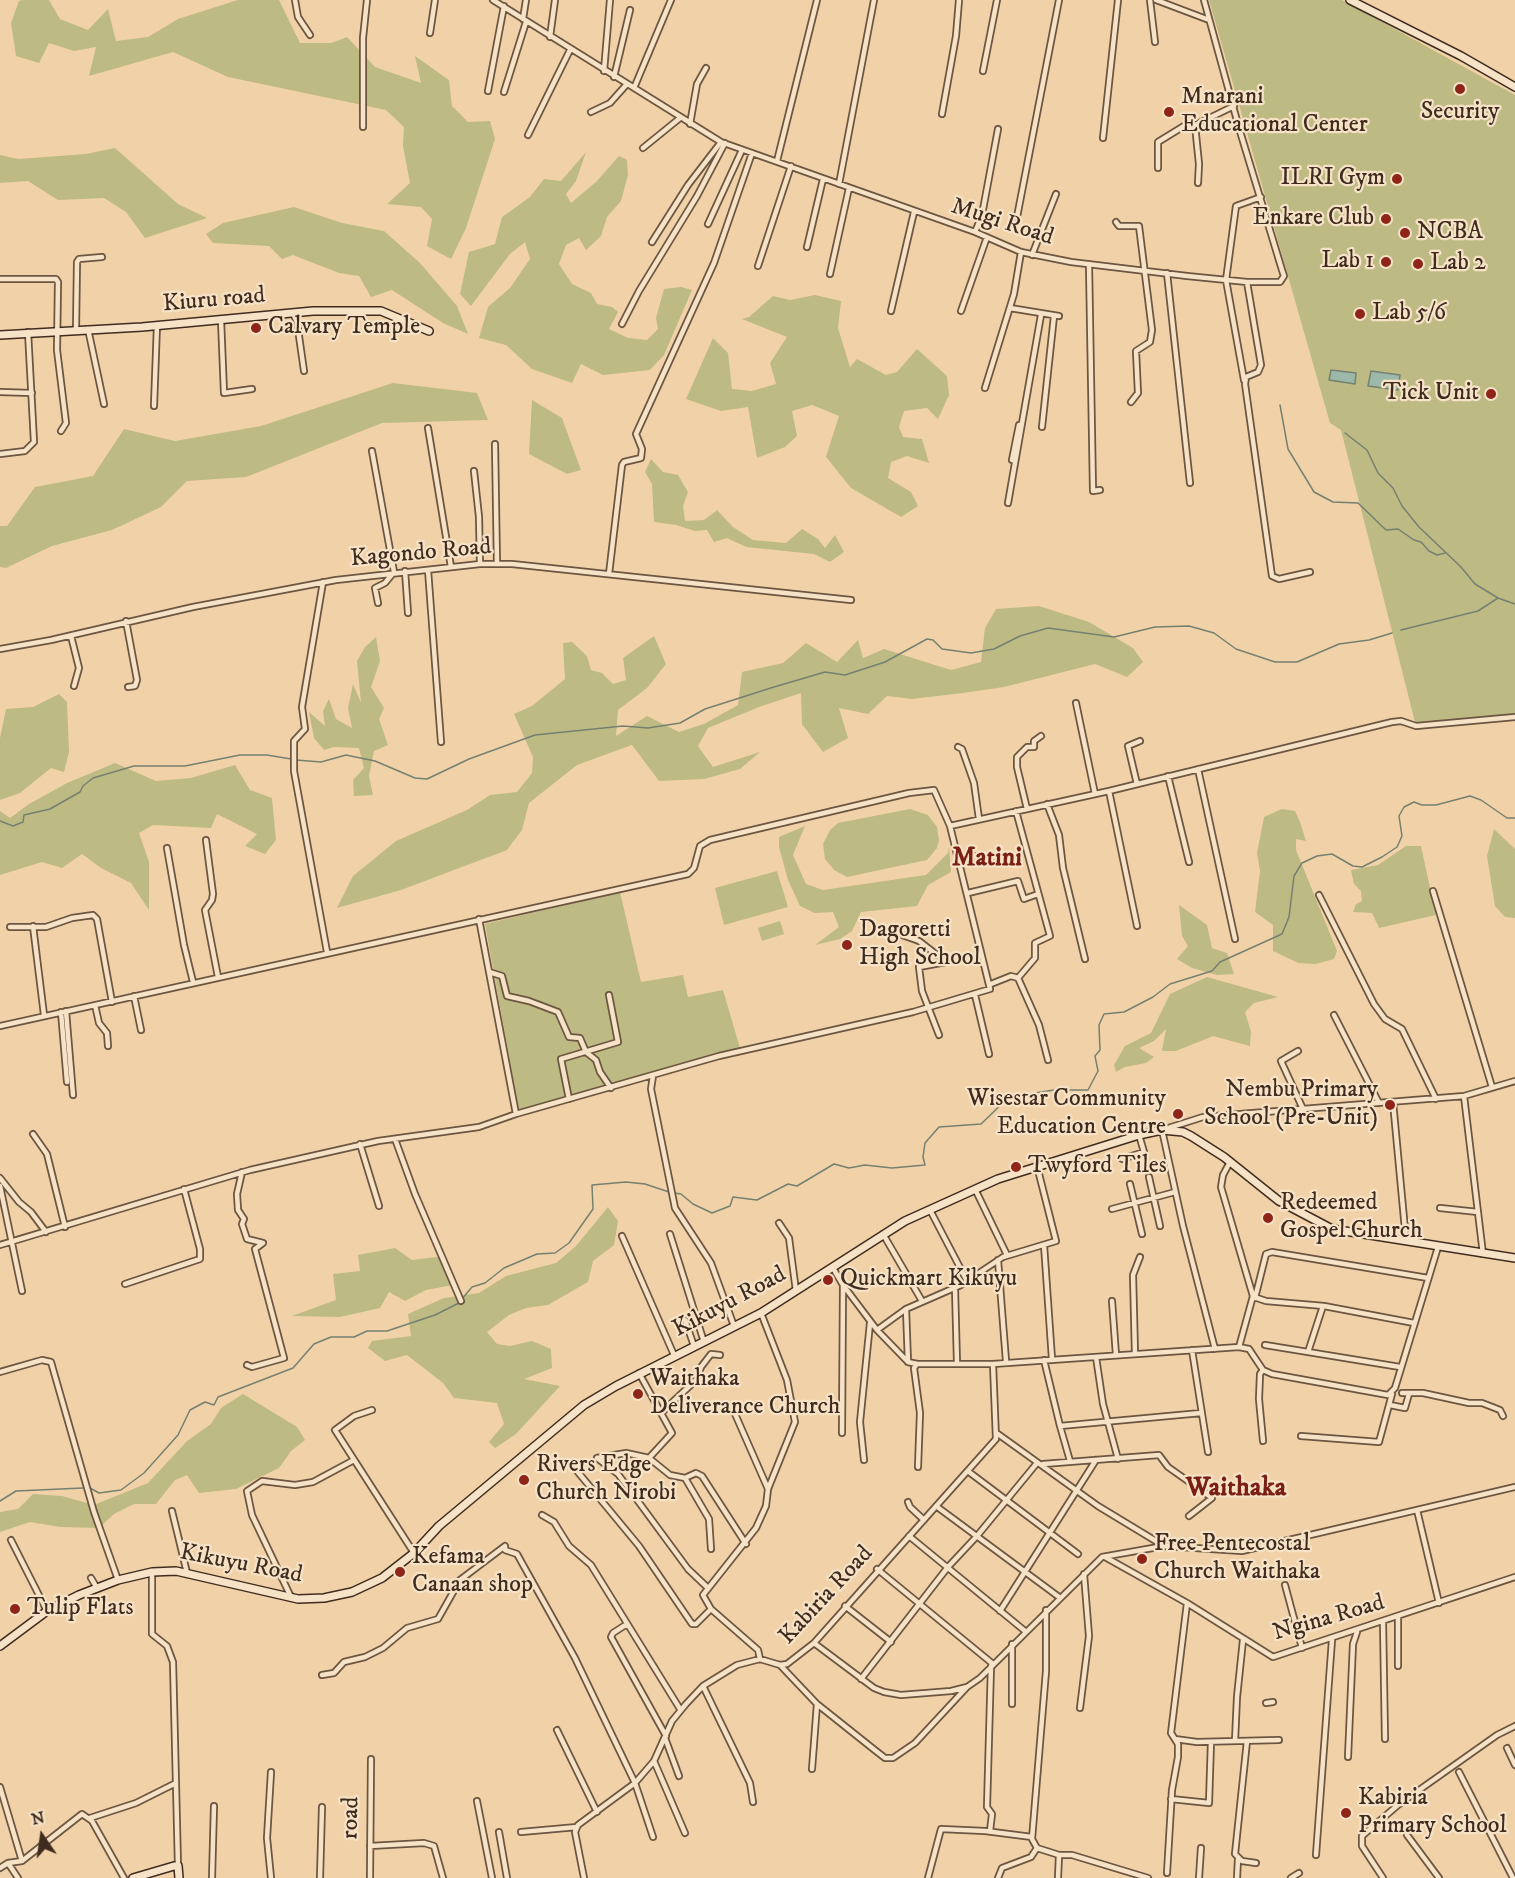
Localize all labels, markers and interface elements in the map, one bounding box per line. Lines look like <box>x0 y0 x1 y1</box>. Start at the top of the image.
marker: Security <box>1453 82 1467 96</box>
place label: Mnarani Educational Center <box>1181 84 1368 140</box>
place label: Security <box>1421 99 1499 127</box>
marker: Mnarani Educational Center <box>1162 105 1176 119</box>
place label: ILRI Gym <box>1281 165 1385 193</box>
marker: ILRI Gym <box>1390 172 1404 186</box>
street label: Mugi Road <box>947 193 1057 253</box>
place label: Enkare Club <box>1252 205 1374 233</box>
marker: Enkare Club <box>1379 212 1393 226</box>
place label: NCBA <box>1417 219 1483 247</box>
marker: NCBA <box>1398 226 1412 240</box>
place label: Lab 1 <box>1321 248 1374 276</box>
place label: Lab 2 <box>1430 250 1486 278</box>
marker: Lab 1 <box>1379 255 1393 269</box>
marker: Lab 2 <box>1411 257 1425 271</box>
street label: Kiuru road <box>161 282 267 320</box>
place label: Lab 5/6 <box>1372 300 1446 328</box>
marker: Lab 5/6 <box>1353 307 1367 321</box>
place label: Calvary Temple <box>268 314 420 342</box>
marker: Calvary Temple <box>249 321 263 335</box>
place label: Tick Unit <box>1383 380 1479 408</box>
marker: Tick Unit <box>1484 387 1498 401</box>
street label: Kagondo Road <box>349 533 493 575</box>
district label: Matini <box>952 844 1022 876</box>
place label: Dagoretti High School <box>859 917 981 973</box>
marker: Dagoretti High School <box>840 938 854 952</box>
place label: Nembu Primary School (Pre-Unit) <box>1204 1077 1378 1133</box>
place label: Wisestar Community Education Centre <box>967 1086 1166 1142</box>
marker: Nembu Primary School (Pre-Unit) <box>1383 1098 1397 1112</box>
marker: Wisestar Community Education Centre <box>1171 1107 1185 1121</box>
place label: Twyford Tiles <box>1028 1153 1167 1181</box>
marker: Twyford Tiles <box>1009 1160 1023 1174</box>
place label: Redeemed Gospel Church <box>1280 1190 1423 1246</box>
marker: Redeemed Gospel Church <box>1261 1211 1275 1225</box>
street label: Kikuyu Road <box>668 1261 792 1345</box>
place label: Quickmart Kikuyu <box>840 1266 1017 1294</box>
marker: Quickmart Kikuyu <box>821 1273 835 1287</box>
place label: Waithaka Deliverance Church <box>650 1366 840 1422</box>
marker: Waithaka Deliverance Church <box>631 1387 645 1401</box>
place label: Rivers Edge Church Nirobi <box>536 1452 676 1508</box>
marker: Rivers Edge Church Nirobi <box>517 1473 531 1487</box>
district label: Waithaka <box>1186 1473 1286 1505</box>
place label: Free Pentecostal Church Waithaka <box>1154 1531 1320 1587</box>
street label: Kikuyu Road <box>177 1539 305 1591</box>
street label: Kabiria Road <box>774 1541 880 1651</box>
place label: Kefama Canaan shop <box>412 1544 533 1600</box>
marker: Free Pentecostal Church Waithaka <box>1135 1552 1149 1566</box>
marker: Kefama Canaan shop <box>393 1565 407 1579</box>
street label: Ngina Road <box>1270 1589 1388 1649</box>
place label: Tulip Flats <box>27 1595 133 1623</box>
marker: Tulip Flats <box>8 1602 22 1616</box>
place label: Kabiria Primary School <box>1358 1785 1507 1841</box>
street label: road <box>337 1796 367 1840</box>
north arrow <box>12 1806 72 1866</box>
marker: Kabiria Primary School <box>1339 1806 1353 1820</box>
text: N <box>29 1807 47 1830</box>

